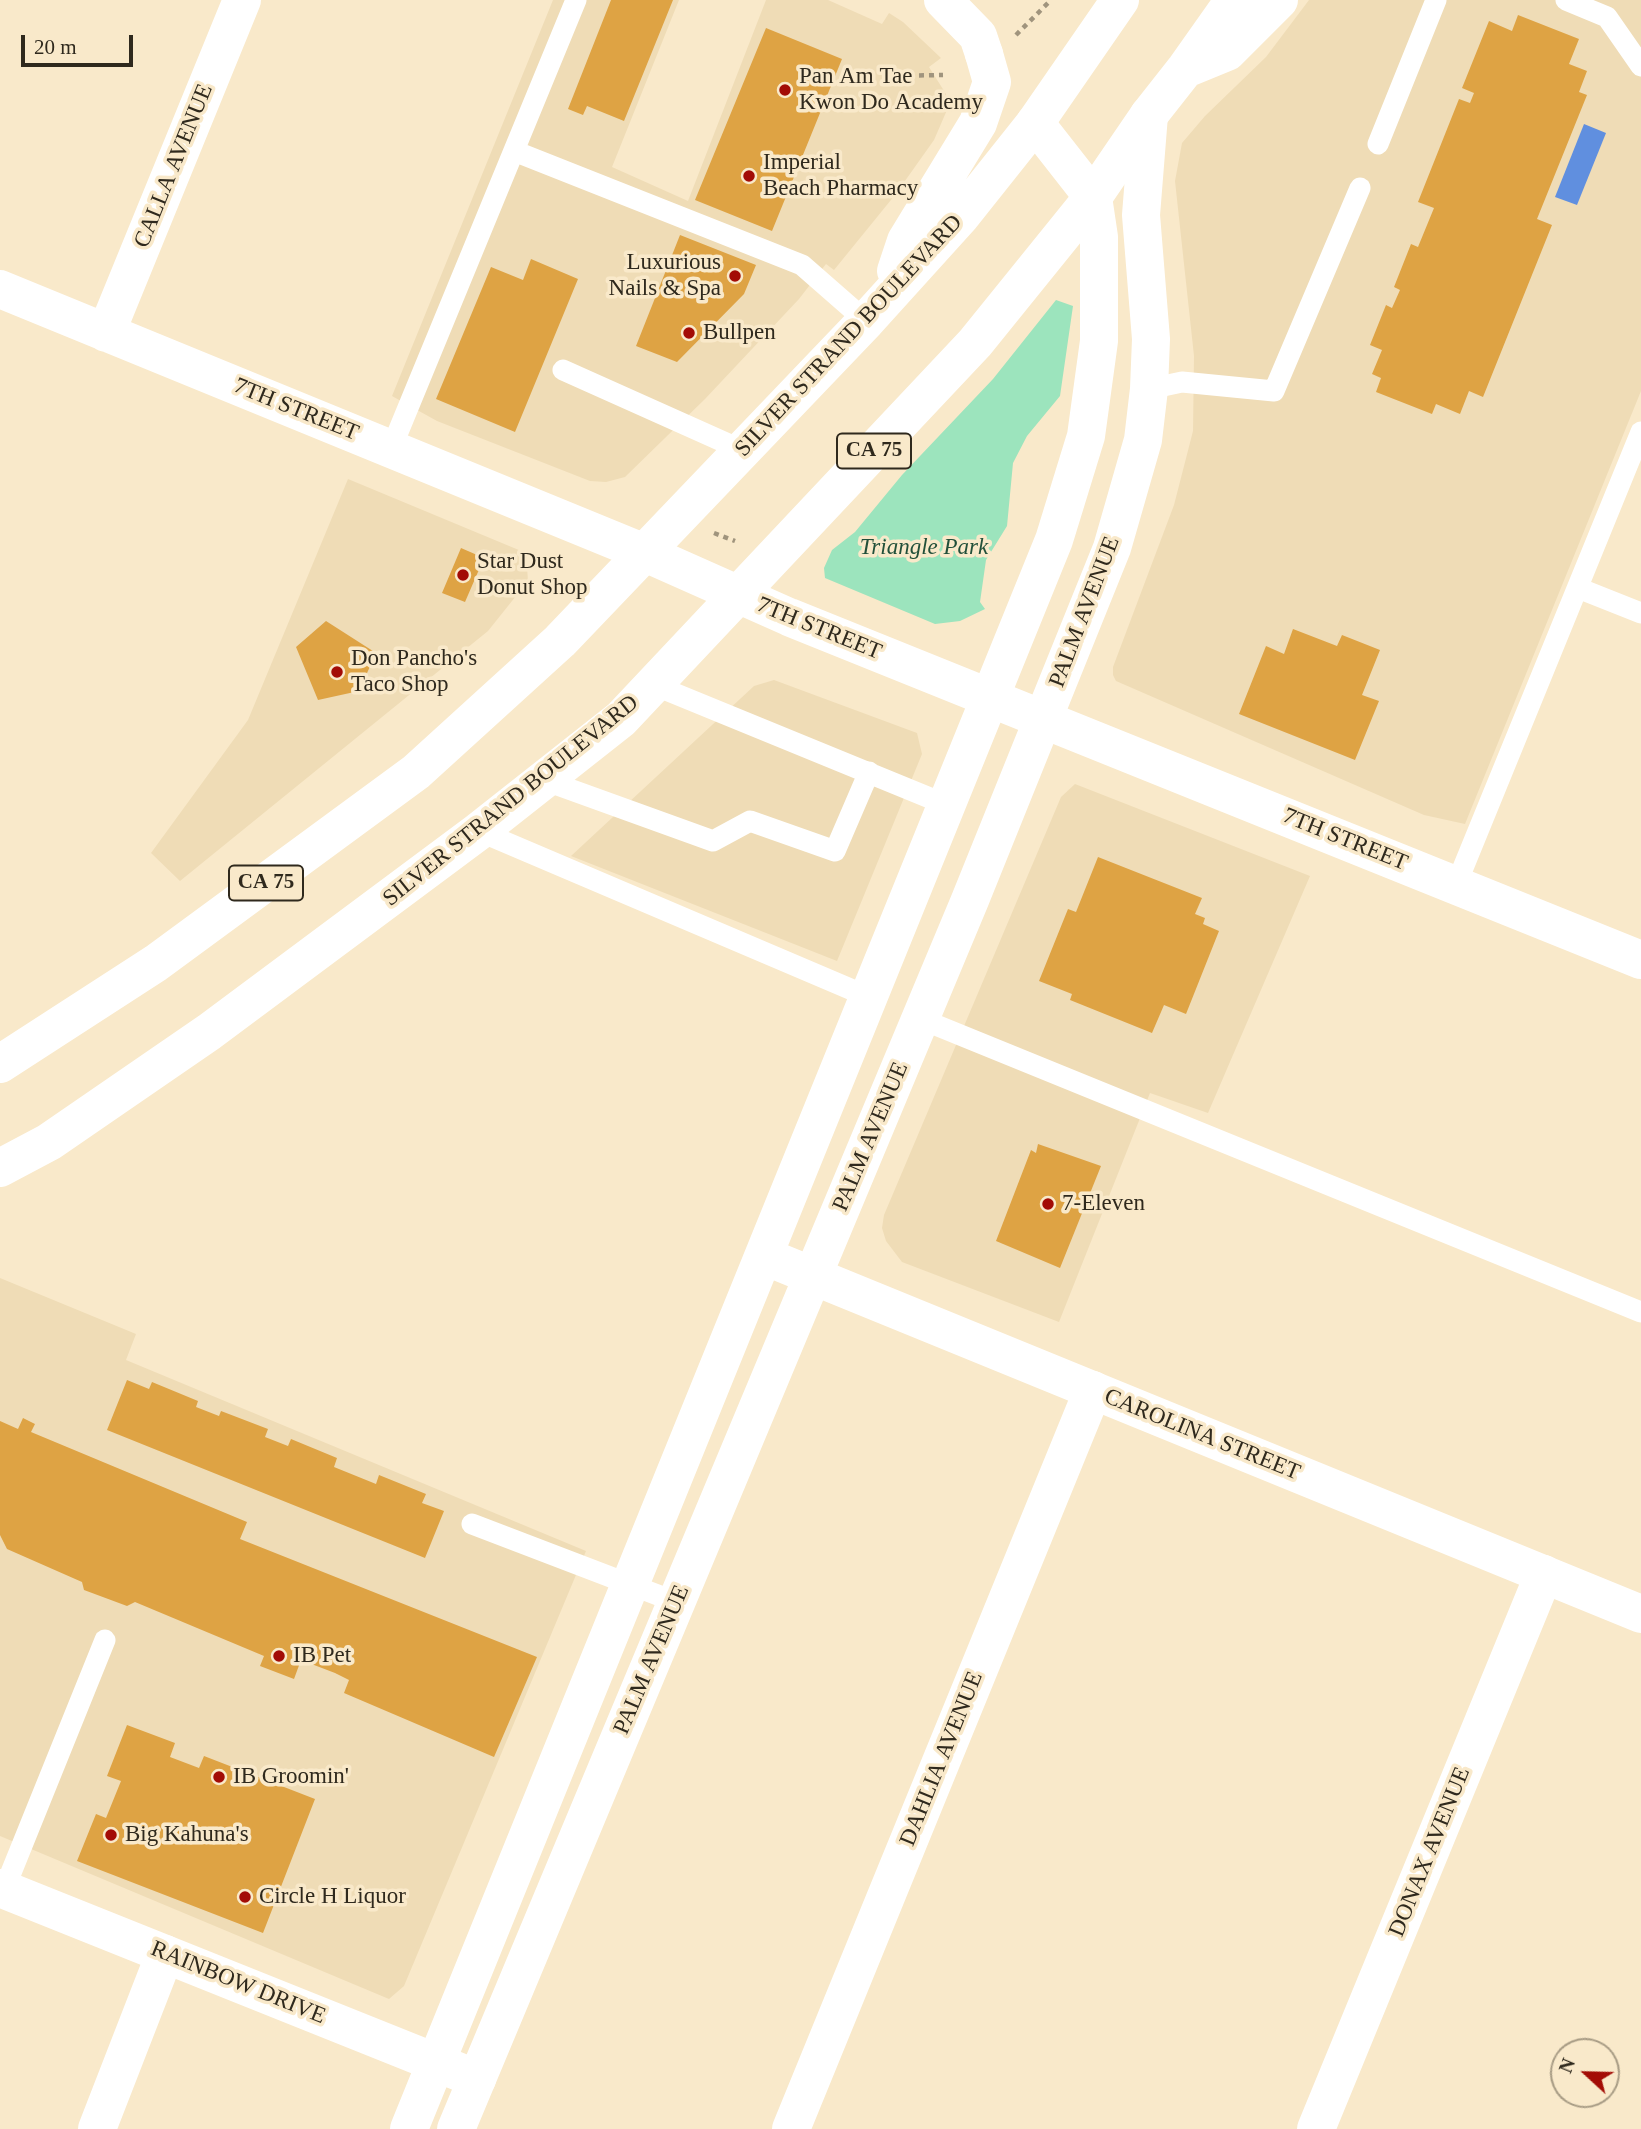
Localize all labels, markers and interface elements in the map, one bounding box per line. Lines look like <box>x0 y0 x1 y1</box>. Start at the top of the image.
scale bar <box>24 21 136 65</box>
text: 20 m <box>34 35 77 59</box>
place label: Pan Am Tae Kwon Do Academy <box>799 63 983 117</box>
street label: CALLA AVENUE <box>129 80 219 252</box>
marker: Pan Am Tae Kwon Do Academy <box>777 82 793 98</box>
place label: Imperial Beach Pharmacy <box>763 149 918 203</box>
marker: Imperial Beach Pharmacy <box>741 168 757 184</box>
street label: SILVER STRAND BOULEVARD <box>730 209 968 463</box>
place label: Luxurious Nails & Spa <box>609 249 721 303</box>
marker: Luxurious Nails & Spa <box>727 268 743 284</box>
place label: Bullpen <box>703 319 776 347</box>
marker: Bullpen <box>681 325 697 341</box>
street label: 7TH STREET <box>230 372 362 448</box>
road number: CA 75 <box>837 434 911 468</box>
street label: PALM AVENUE <box>1044 533 1126 691</box>
park label: Triangle Park <box>860 534 988 562</box>
place label: Star Dust Donut Shop <box>477 548 588 602</box>
marker: Star Dust Donut Shop <box>455 567 471 583</box>
street label: 7TH STREET <box>753 591 885 667</box>
place label: Don Pancho's Taco Shop <box>351 645 477 699</box>
marker: Don Pancho's Taco Shop <box>329 664 345 680</box>
street label: SILVER STRAND BOULEVARD <box>378 689 644 913</box>
street label: 7TH STREET <box>1279 802 1411 878</box>
road number: CA 75 <box>229 866 303 900</box>
street label: PALM AVENUE <box>827 1058 915 1216</box>
place label: 7-Eleven <box>1062 1190 1145 1218</box>
marker: 7-Eleven <box>1040 1196 1056 1212</box>
street label: CAROLINA STREET <box>1100 1383 1304 1487</box>
street label: PALM AVENUE <box>608 1581 696 1739</box>
place label: IB Pet <box>293 1642 351 1670</box>
marker: IB Pet <box>271 1648 287 1664</box>
street label: DAHLIA AVENUE <box>894 1668 990 1850</box>
place label: IB Groomin' <box>233 1763 349 1791</box>
street label: DONAX AVENUE <box>1383 1763 1477 1941</box>
marker: IB Groomin' <box>211 1769 227 1785</box>
place label: Big Kahuna's <box>125 1821 249 1849</box>
marker: Big Kahuna's <box>103 1827 119 1843</box>
place label: Circle H Liquor <box>259 1883 406 1911</box>
marker: Circle H Liquor <box>237 1889 253 1905</box>
street label: RAINBOW DRIVE <box>147 1935 329 2031</box>
north arrow <box>1550 2038 1620 2108</box>
text: N <box>1555 2055 1579 2076</box>

